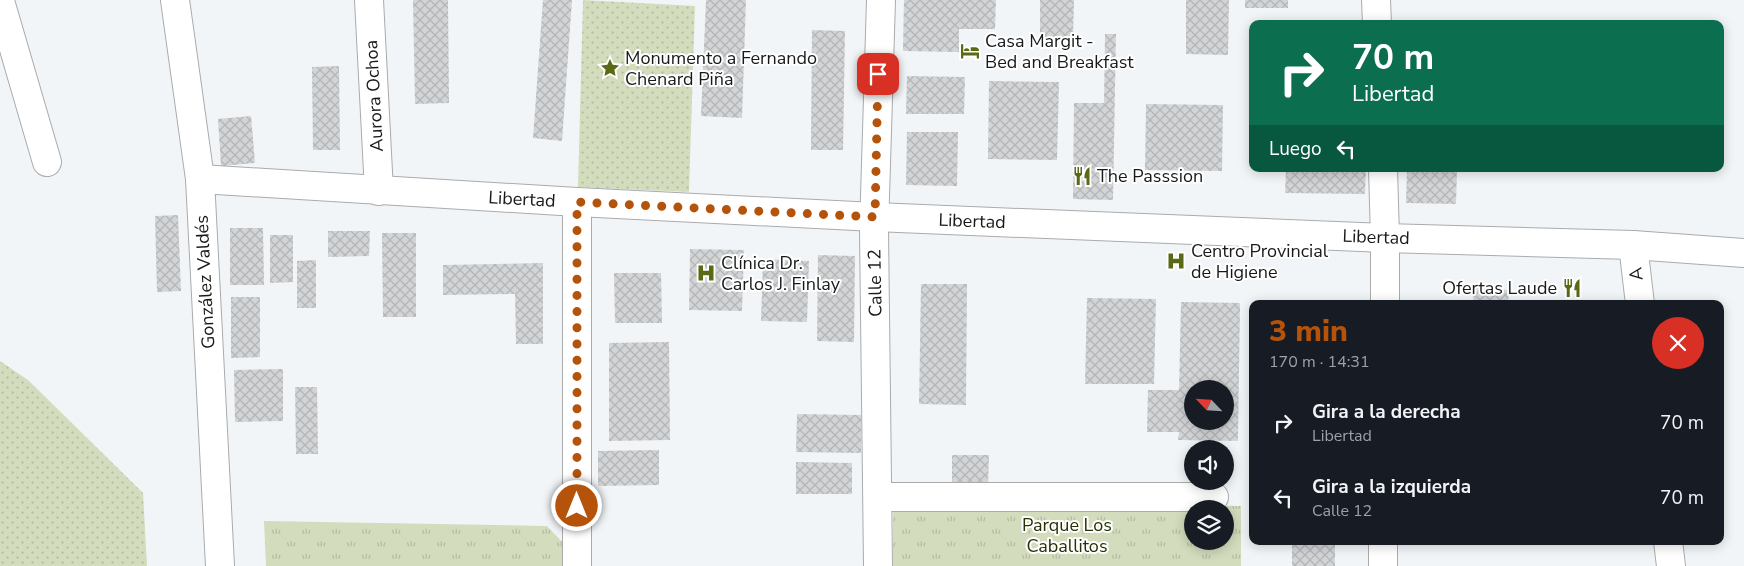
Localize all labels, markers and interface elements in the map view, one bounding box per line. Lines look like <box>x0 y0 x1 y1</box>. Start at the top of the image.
place label: Casa Margit - Bed and Breakfast <box>985 29 1134 74</box>
text: 70 m <box>1352 34 1434 81</box>
street label: Aurora Ochoa <box>359 39 389 153</box>
hotel icon: Casa Margit - Bed and Breakfast <box>959 40 981 62</box>
icon: right <box>1269 40 1334 105</box>
place label: Monumento a Fernando Chenard Piña <box>625 46 817 91</box>
pin <box>857 53 899 95</box>
place icon: Monumento a Fernando Chenard Piña <box>599 57 621 79</box>
icon: arrive <box>864 60 892 88</box>
text: Libertad <box>1352 79 1434 109</box>
icon: left <box>1332 135 1360 163</box>
text: Luego <box>1269 136 1322 162</box>
place label: The Passsion <box>1097 164 1203 188</box>
restaurant icon: The Passsion <box>1071 165 1093 187</box>
street label: Libertad <box>488 185 556 213</box>
street label: Libertad <box>938 208 1006 234</box>
street label: González Valdés <box>190 215 220 349</box>
street label: Libertad <box>1342 224 1410 250</box>
place label: Centro Provincial de Higiene <box>1191 239 1329 284</box>
street label: Calle 12 <box>862 249 888 317</box>
hospital icon: Centro Provincial de Higiene <box>1165 250 1187 272</box>
place label: Clínica Dr. Carlos J. Finlay <box>721 251 841 296</box>
hospital icon: Clínica Dr. Carlos J. Finlay <box>695 262 717 284</box>
street label: A <box>1623 266 1649 282</box>
place label: Ofertas Laude <box>1442 276 1557 300</box>
restaurant icon: Ofertas Laude <box>1561 277 1583 299</box>
text: 3 min <box>1269 311 1348 352</box>
button: close <box>1652 317 1704 369</box>
text: 170 m · 14:31 <box>1269 351 1370 373</box>
north arrow <box>1184 380 1234 430</box>
map controls <box>1184 380 1234 550</box>
text: Gira a la derecha <box>1312 399 1461 425</box>
icon: right <box>1269 409 1297 437</box>
text: 70 m <box>1660 410 1704 436</box>
text: Libertad <box>1312 425 1372 447</box>
button: sound <box>1184 440 1234 490</box>
text: Gira a la izquierda <box>1312 474 1471 500</box>
position arrow <box>550 479 602 531</box>
icon: left <box>1269 484 1297 512</box>
text: 70 m <box>1660 485 1704 511</box>
button: layers <box>1184 500 1234 550</box>
text: Calle 12 <box>1312 500 1372 522</box>
park label: Parque Los Caballitos <box>1022 513 1112 558</box>

